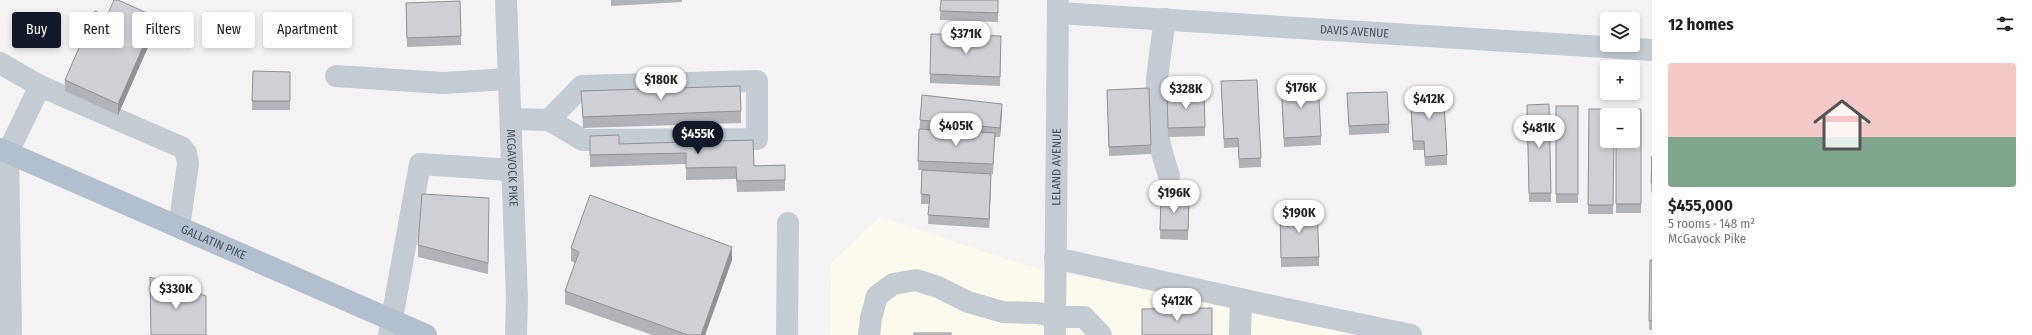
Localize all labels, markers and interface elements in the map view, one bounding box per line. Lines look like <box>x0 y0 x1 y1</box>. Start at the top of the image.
chip: Buy <box>12 12 61 48</box>
chip: Rent <box>69 12 124 48</box>
chip: Filters <box>132 12 194 48</box>
chip: New <box>202 12 255 48</box>
chip: Apartment <box>263 12 352 48</box>
map controls <box>1600 12 1640 148</box>
button: layers <box>1600 12 1640 52</box>
icon: filters <box>1994 13 2016 35</box>
text: 12 homes <box>1668 14 1734 35</box>
pin: $371K <box>938 21 994 55</box>
street label: DAVIS AVENUE <box>1320 22 1390 41</box>
text: $371K <box>950 26 982 41</box>
button: + <box>1600 60 1640 100</box>
pin: $180K <box>633 67 689 101</box>
text: $180K <box>644 72 678 87</box>
pin: $176K <box>1273 75 1329 109</box>
pin: $328K <box>1158 76 1214 110</box>
text: $176K <box>1285 80 1317 95</box>
text: $328K <box>1170 81 1202 96</box>
pin: $412K <box>1401 86 1457 120</box>
icon: home <box>1806 89 1878 161</box>
text: $412K <box>1413 91 1445 106</box>
button: − <box>1600 108 1640 148</box>
pin: $405K <box>928 113 984 147</box>
pin: $481K <box>1511 115 1567 149</box>
text: $405K <box>939 118 973 133</box>
text: $481K <box>1523 120 1555 135</box>
pin: $455K <box>670 121 726 155</box>
text: $455K <box>681 126 715 141</box>
street label: LELAND AVENUE <box>1049 128 1064 206</box>
street label: MCGAVOCK PIKE <box>504 129 521 207</box>
pin: $196K <box>1146 180 1202 214</box>
text: $196K <box>1158 185 1190 200</box>
text: $455,000 <box>1668 195 1733 216</box>
pin: $190K <box>1271 200 1327 234</box>
text: $190K <box>1283 205 1315 220</box>
text: 5 rooms · 148 m² <box>1668 216 1755 231</box>
street label: GALLATIN PIKE <box>179 222 249 263</box>
text: McGavock Pike <box>1668 231 1746 246</box>
pin: $330K <box>148 276 204 310</box>
text: $330K <box>159 281 193 296</box>
pin: $412K <box>1149 288 1205 322</box>
text: $412K <box>1161 293 1193 308</box>

